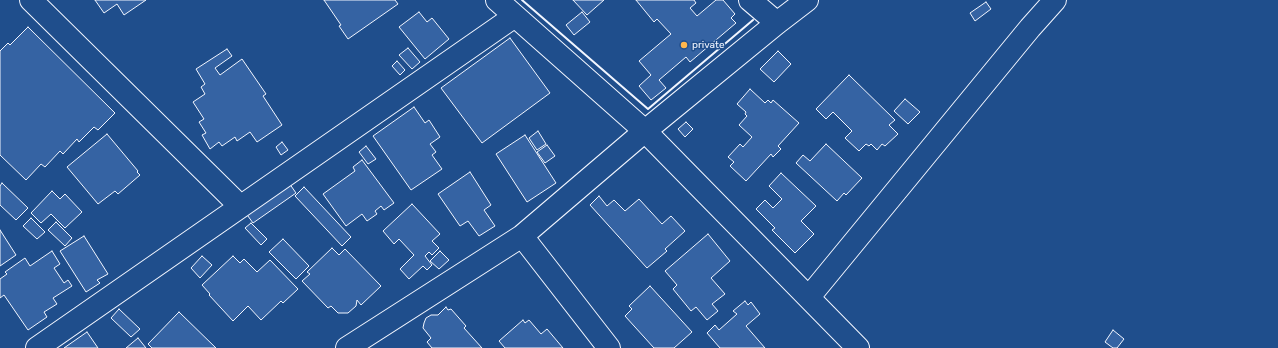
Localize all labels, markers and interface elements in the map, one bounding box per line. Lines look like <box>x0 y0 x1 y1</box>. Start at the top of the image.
place label: private <box>692 39 725 51</box>
marker: private <box>679 40 689 50</box>

